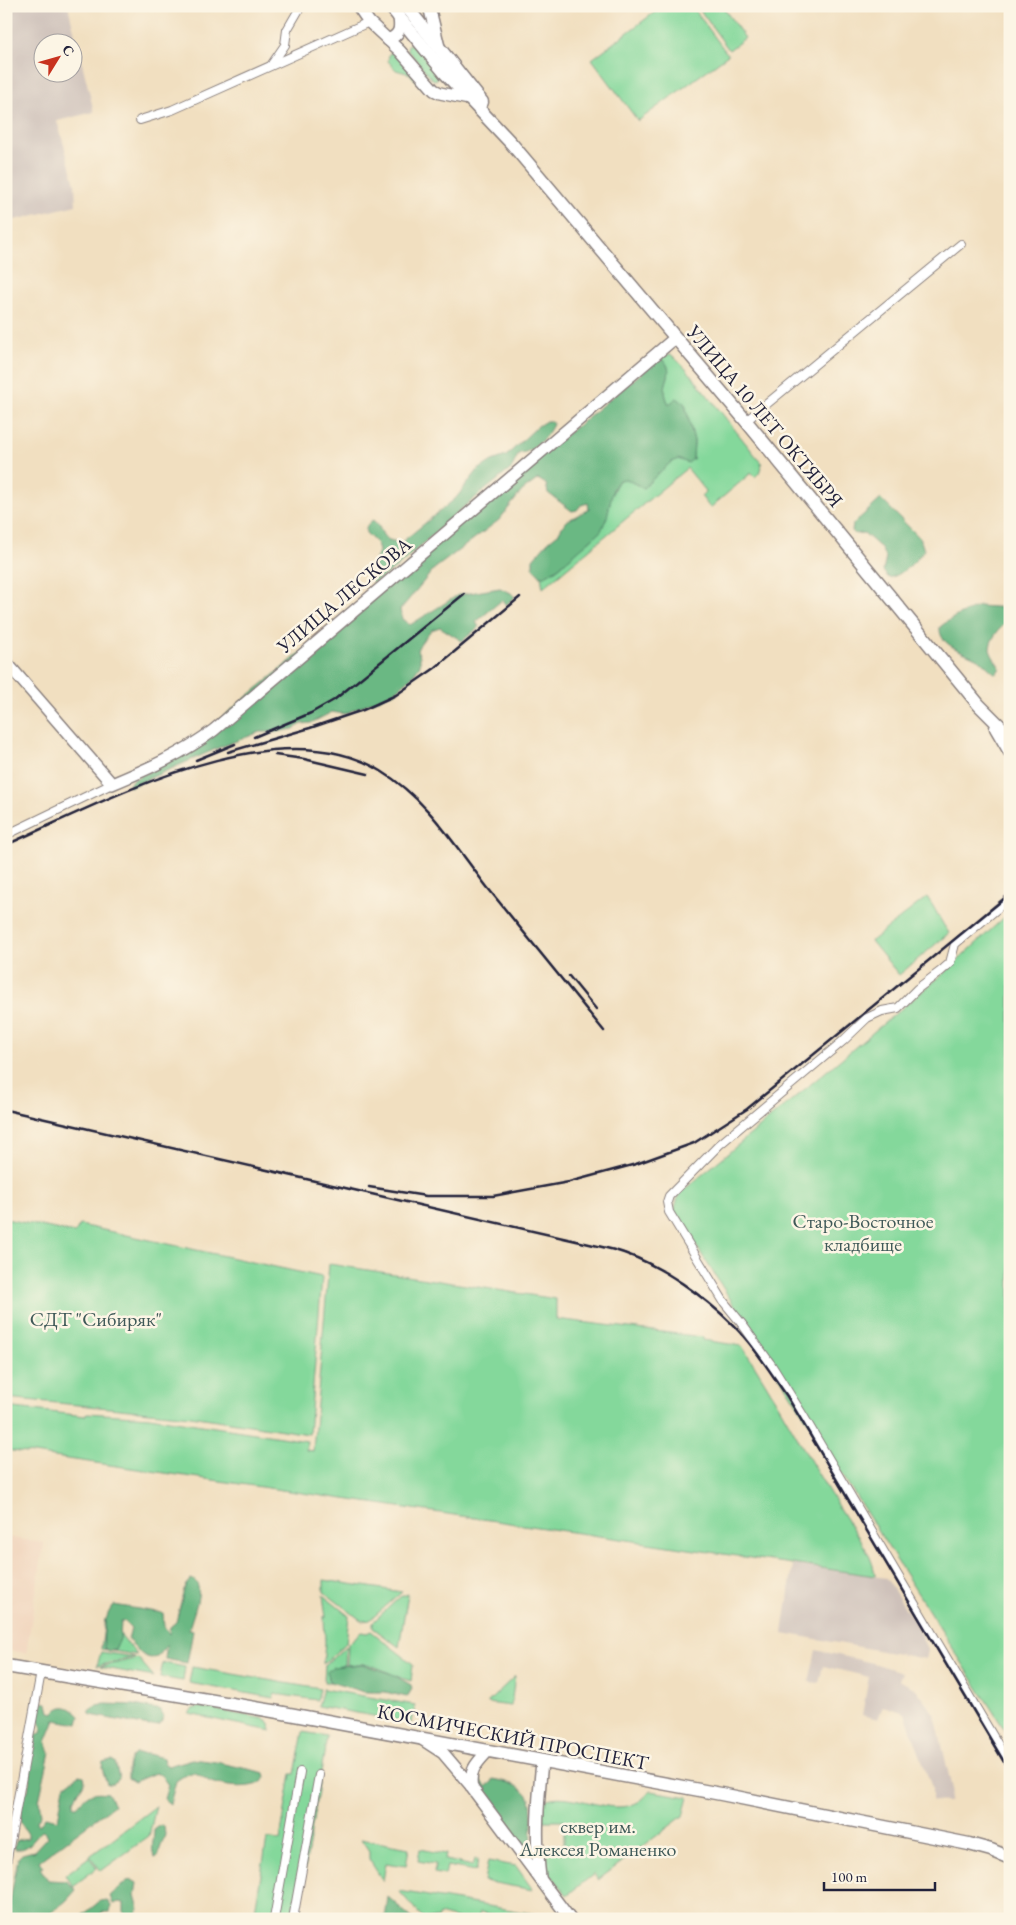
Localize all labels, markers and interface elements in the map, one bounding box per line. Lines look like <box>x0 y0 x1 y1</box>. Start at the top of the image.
north arrow <box>32 32 82 82</box>
text: С <box>58 41 79 60</box>
street label: УЛИЦА 10 ЛЕТ ОКТЯБРЯ <box>680 319 849 513</box>
street label: УЛИЦА ЛЕСКОВА <box>271 531 417 660</box>
park label: Старо-Восточное кладбище <box>792 1208 934 1257</box>
park label: СДТ "Сибиряк" <box>30 1306 162 1332</box>
street label: КОСМИЧЕСКИЙ ПРОСПЕКТ <box>375 1698 651 1776</box>
park label: сквер им. Алексея Романенко <box>519 1813 677 1862</box>
scale bar <box>824 1860 935 1892</box>
text: 100 m <box>831 1867 868 1886</box>

